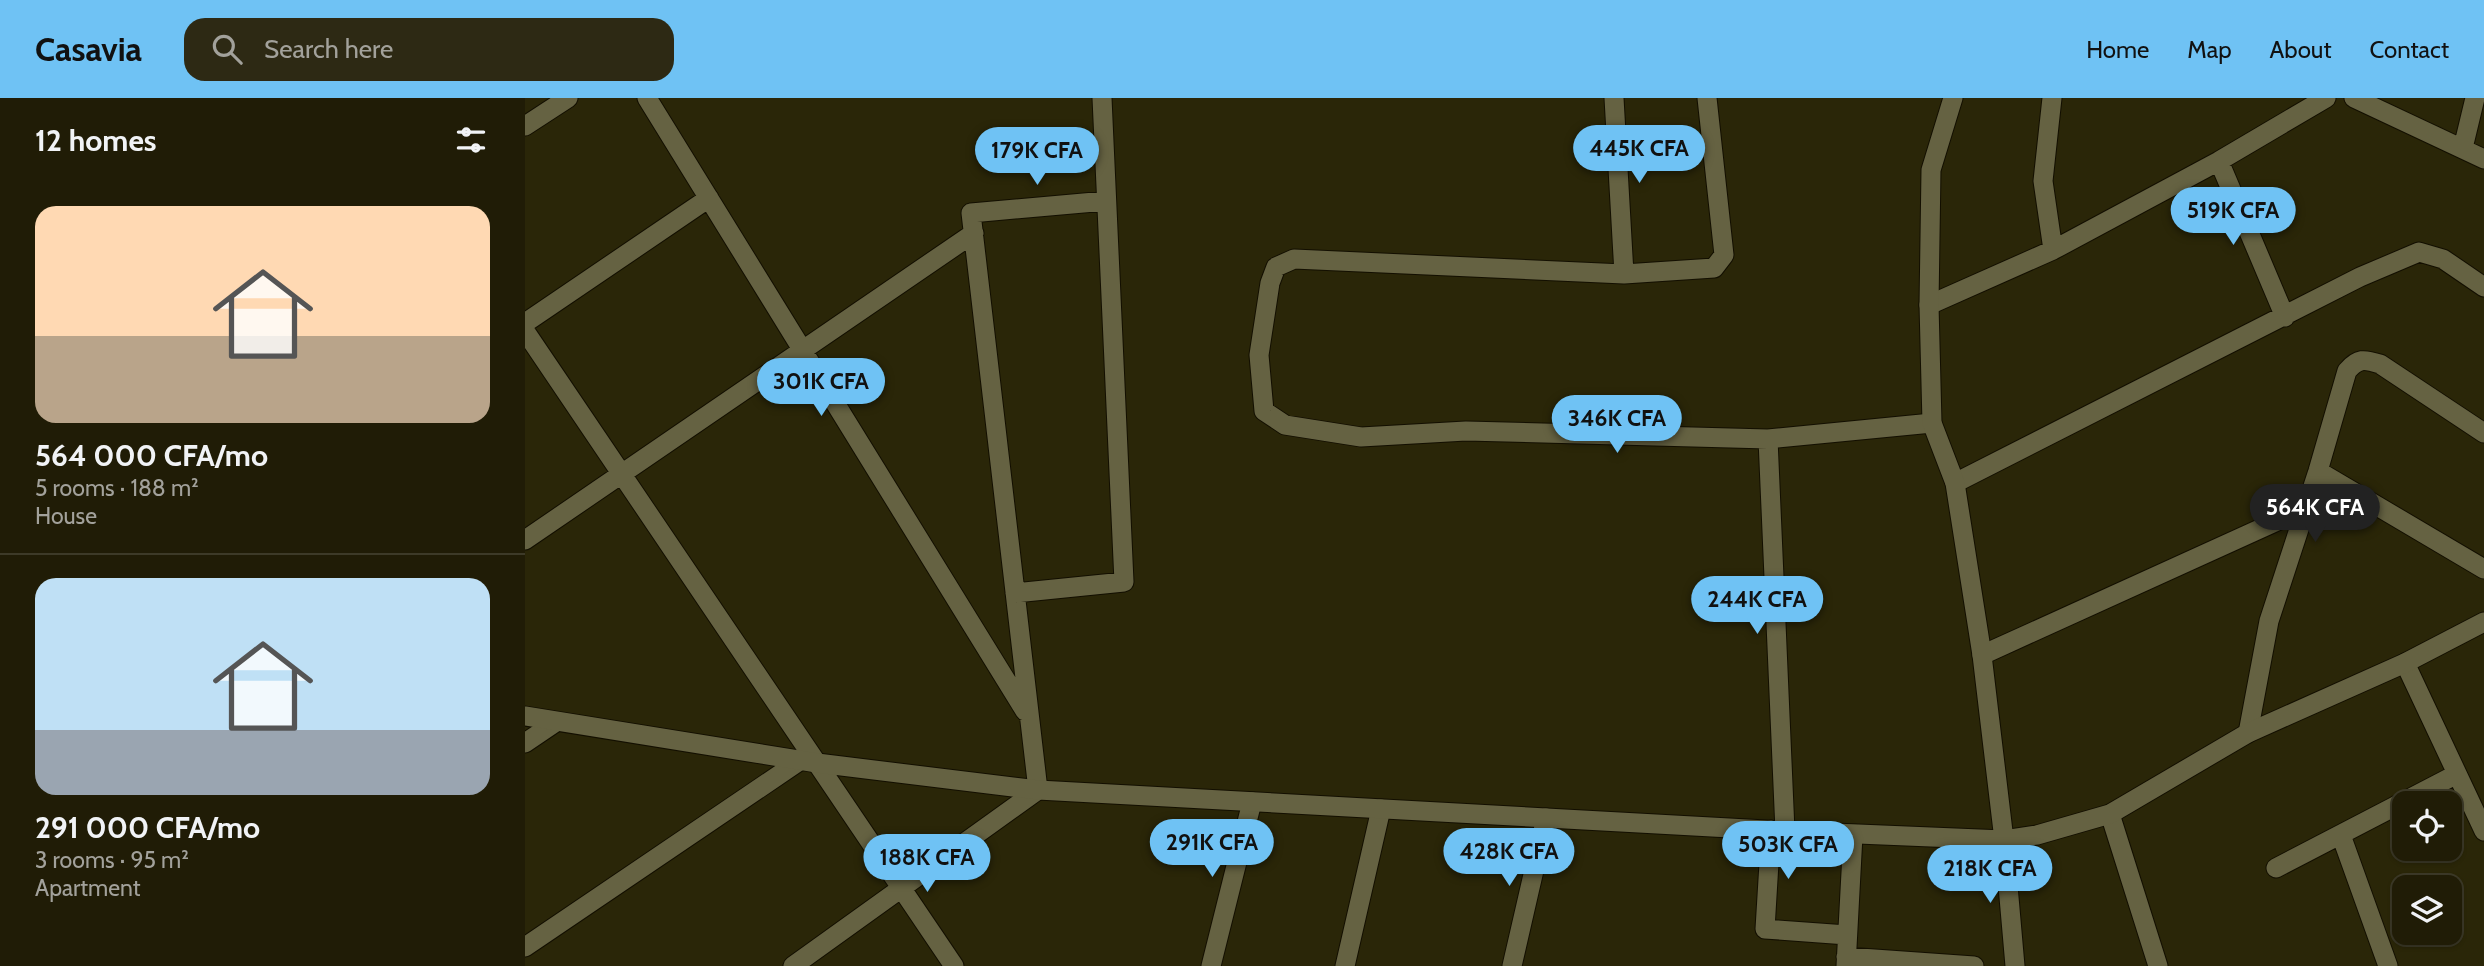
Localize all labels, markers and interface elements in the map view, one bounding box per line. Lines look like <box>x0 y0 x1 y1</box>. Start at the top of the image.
search box <box>184 18 674 81</box>
text: Casavia <box>35 29 142 69</box>
icon: search <box>208 30 246 68</box>
text: Search here <box>264 33 393 65</box>
text: Home <box>2086 35 2149 64</box>
text: Map <box>2187 35 2232 64</box>
text: About <box>2270 35 2332 64</box>
text: Contact <box>2370 35 2449 64</box>
icon: filters <box>452 121 490 159</box>
text: 12 homes <box>35 122 157 159</box>
pin: 445K CFA <box>1567 126 1711 185</box>
pin: 179K CFA <box>965 127 1109 187</box>
text: 445K CFA <box>1589 134 1689 162</box>
text: 179K CFA <box>991 136 1083 164</box>
pin: 519K CFA <box>2161 188 2305 247</box>
text: 519K CFA <box>2187 196 2279 224</box>
icon: home <box>200 251 326 377</box>
pin: 301K CFA <box>749 358 893 418</box>
text: 301K CFA <box>773 367 869 395</box>
pin: 346K CFA <box>1545 396 1689 455</box>
text: 346K CFA <box>1568 404 1666 432</box>
text: 564 000 CFA/mo <box>35 437 268 474</box>
text: 5 rooms · 188 m² <box>35 474 199 502</box>
pin: 564K CFA <box>2243 484 2387 544</box>
text: 564K CFA <box>2266 493 2364 521</box>
text: House <box>35 502 97 530</box>
pin: 244K CFA <box>1685 576 1829 636</box>
text: 244K CFA <box>1707 585 1807 613</box>
icon: home <box>200 623 326 749</box>
map controls <box>2392 791 2462 945</box>
button: locate <box>2392 791 2462 861</box>
text: 291 000 CFA/mo <box>35 809 260 846</box>
pin: 291K CFA <box>1140 820 1284 879</box>
pin: 503K CFA <box>1716 822 1860 881</box>
text: 291K CFA <box>1166 828 1258 856</box>
pin: 428K CFA <box>1437 828 1581 888</box>
text: 503K CFA <box>1738 830 1838 858</box>
pin: 188K CFA <box>855 834 999 894</box>
text: 428K CFA <box>1459 837 1559 865</box>
text: 188K CFA <box>879 843 975 871</box>
text: 3 rooms · 95 m² <box>35 846 189 874</box>
pin: 218K CFA <box>1918 846 2062 905</box>
text: 218K CFA <box>1943 854 2037 882</box>
text: Apartment <box>35 874 140 902</box>
button: layers <box>2392 875 2462 945</box>

